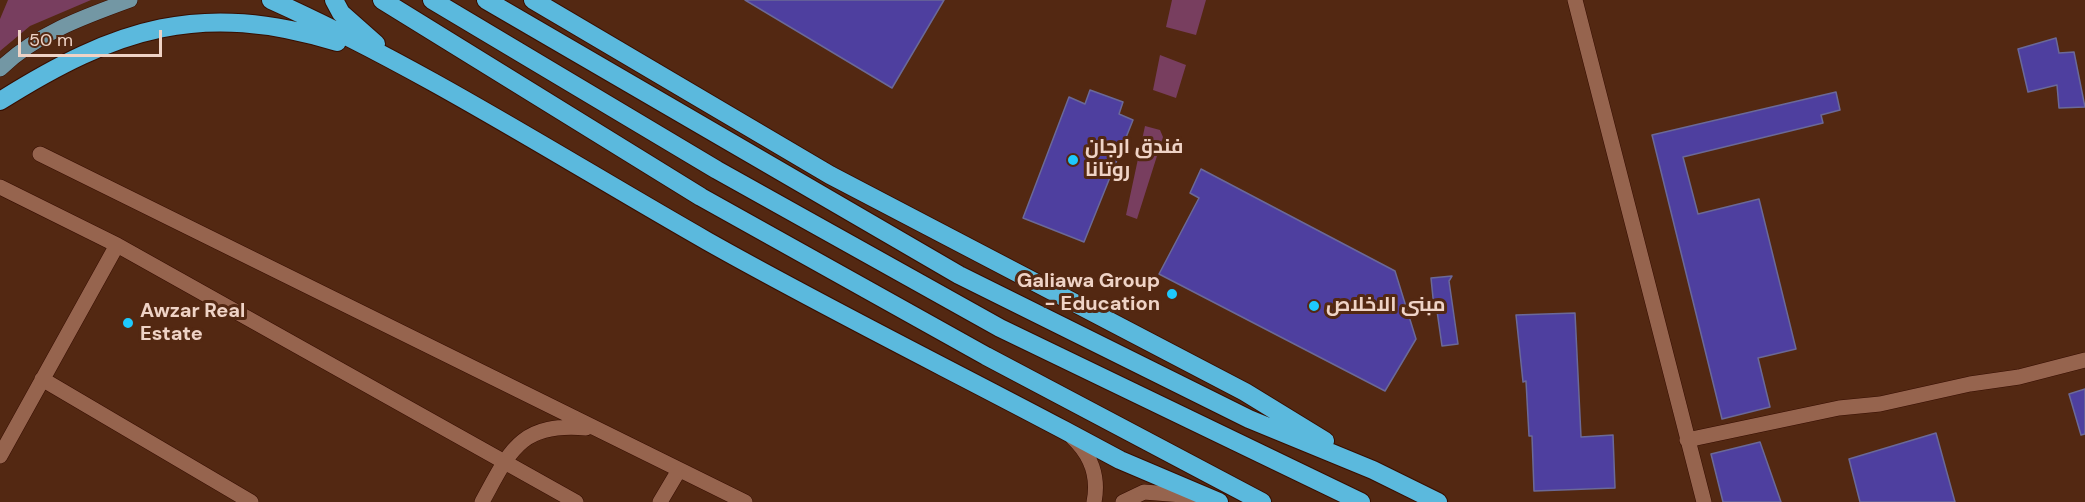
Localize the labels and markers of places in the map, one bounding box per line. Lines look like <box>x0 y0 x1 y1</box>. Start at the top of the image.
place label: فندق ارجان روتانا <box>1085 136 1183 183</box>
marker: فندق ارجان روتانا <box>1066 153 1080 167</box>
place label: Galiawa Group - Education <box>1017 270 1160 317</box>
marker: Galiawa Group - Education <box>1165 287 1179 301</box>
place label: مبنى الاخلاص <box>1326 294 1446 318</box>
marker: مبنى الاخلاص <box>1307 299 1321 313</box>
place label: Awzar Real Estate <box>140 300 245 347</box>
marker: Awzar Real Estate <box>121 316 135 330</box>

